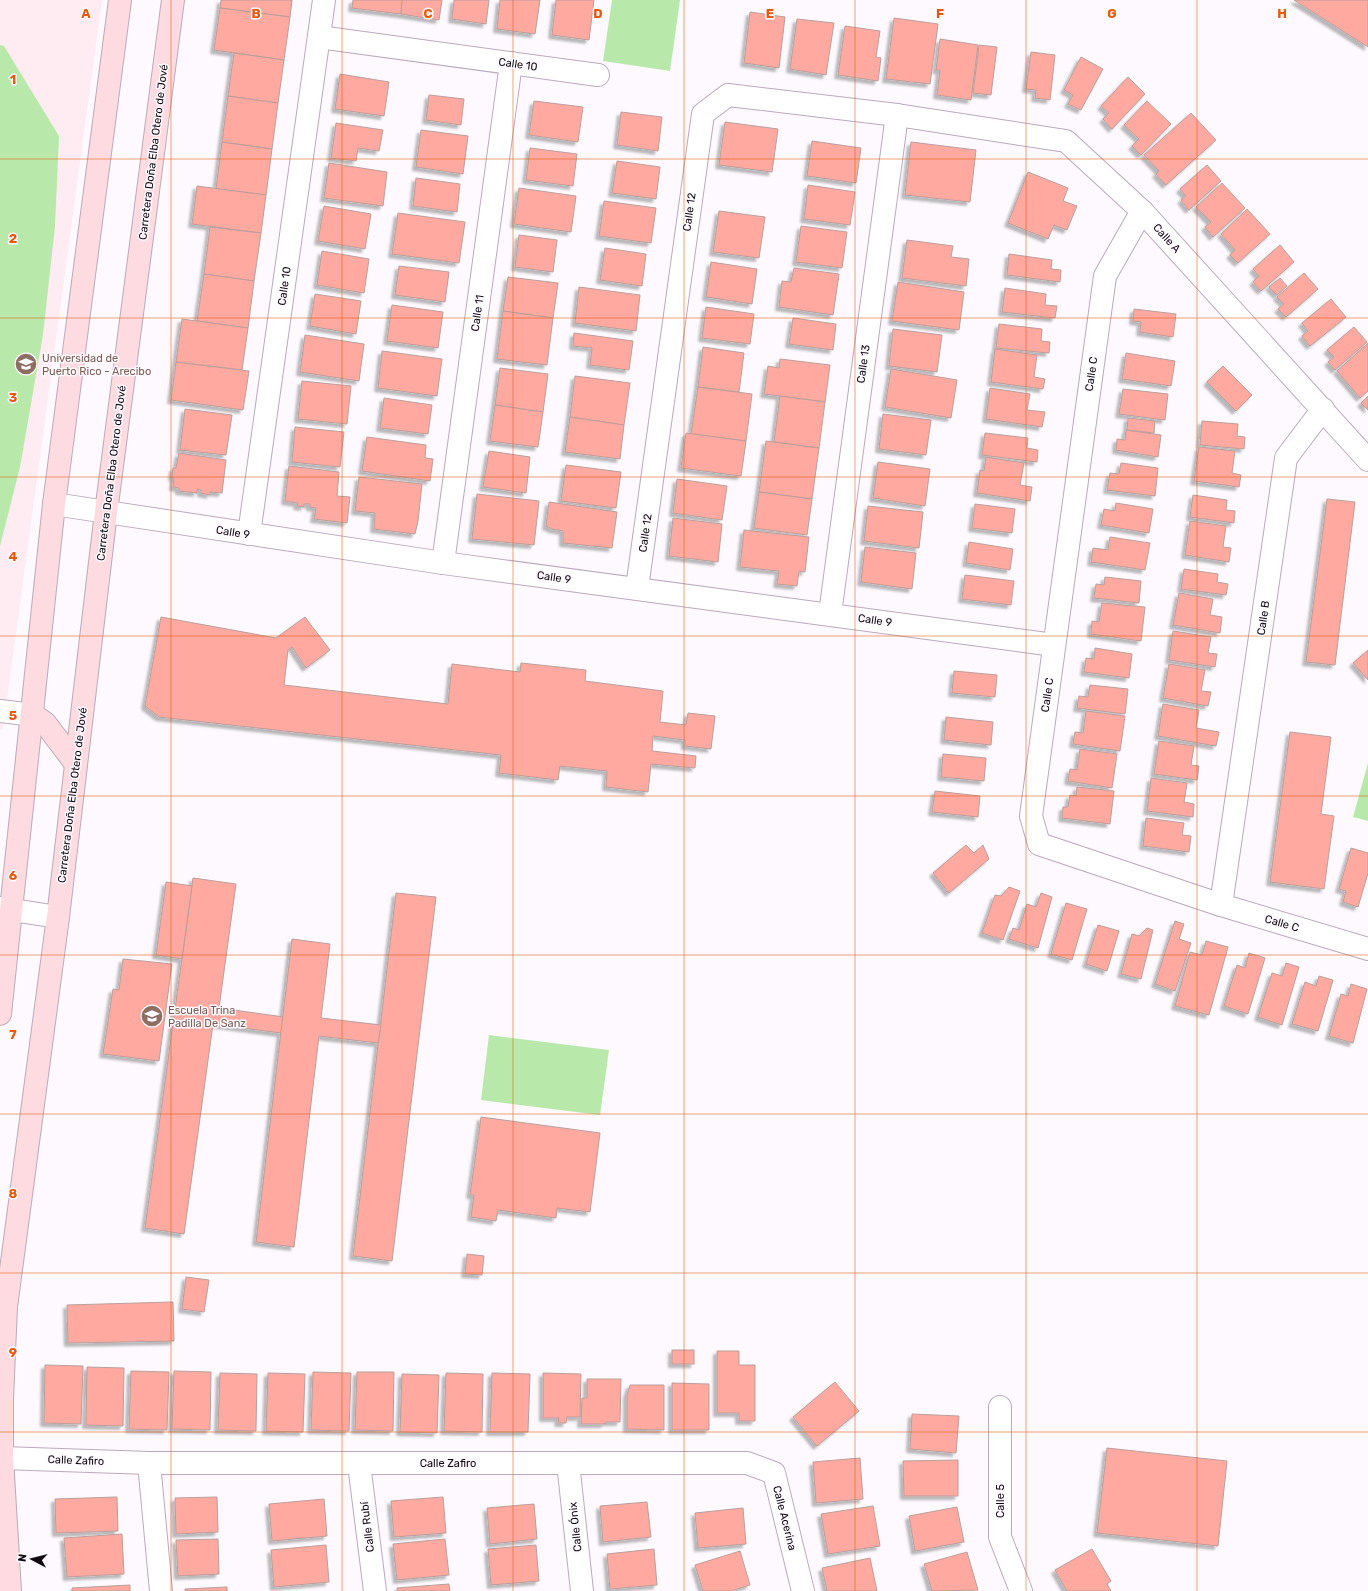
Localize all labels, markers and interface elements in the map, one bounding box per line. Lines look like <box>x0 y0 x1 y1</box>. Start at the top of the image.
text: A <box>81 6 91 21</box>
text: B <box>251 6 261 21</box>
text: C <box>423 6 433 21</box>
text: D <box>593 6 603 21</box>
text: E <box>766 6 774 21</box>
text: F <box>936 6 944 21</box>
text: G <box>1107 6 1117 21</box>
text: H <box>1277 6 1287 21</box>
street label: Calle 10 <box>498 55 538 74</box>
street label: Carretera Doña Elba Otero de Jové <box>136 64 171 240</box>
text: 1 <box>10 72 16 87</box>
street label: Calle 12 <box>680 192 699 232</box>
street label: Calle A <box>1150 221 1183 256</box>
text: 2 <box>9 231 17 246</box>
street label: Calle 10 <box>275 266 294 306</box>
street label: Calle 11 <box>468 294 487 332</box>
street label: Calle 13 <box>854 344 873 384</box>
school or university icon: Universidad de Puerto Rico - Arecibo <box>13 351 39 377</box>
place label: Universidad de Puerto Rico - Arecibo <box>42 352 151 378</box>
street label: Calle C <box>1083 356 1100 392</box>
street label: Carretera Doña Elba Otero de Jové <box>94 385 129 561</box>
text: 3 <box>9 390 18 405</box>
street label: Calle 12 <box>636 513 655 553</box>
street label: Calle 9 <box>215 523 251 542</box>
text: 4 <box>9 549 18 564</box>
street label: Calle 9 <box>536 569 572 586</box>
street label: Calle B <box>1255 600 1272 636</box>
street label: Calle 9 <box>857 612 893 629</box>
street label: Calle C <box>1039 677 1056 713</box>
street label: Carretera Doña Elba Otero de Jové <box>55 707 90 883</box>
text: 5 <box>9 708 17 723</box>
text: 6 <box>9 868 18 883</box>
street label: Calle C <box>1263 912 1300 935</box>
school or university icon: Escuela Trina Padilla De Sanz <box>139 1003 165 1029</box>
place label: Escuela Trina Padilla De Sanz <box>168 1004 246 1030</box>
text: 7 <box>9 1027 17 1042</box>
text: 8 <box>9 1186 18 1201</box>
text: 9 <box>9 1345 17 1360</box>
street label: Calle Zafiro <box>47 1453 105 1468</box>
street label: Calle Zafiro <box>420 1457 476 1470</box>
street label: Calle 5 <box>994 1483 1007 1518</box>
street label: Calle Acerina <box>770 1484 799 1552</box>
street label: Calle Rubí <box>358 1500 377 1553</box>
street label: Calle Ónix <box>566 1501 585 1553</box>
north arrow <box>12 1539 52 1579</box>
text: N <box>16 1553 30 1563</box>

